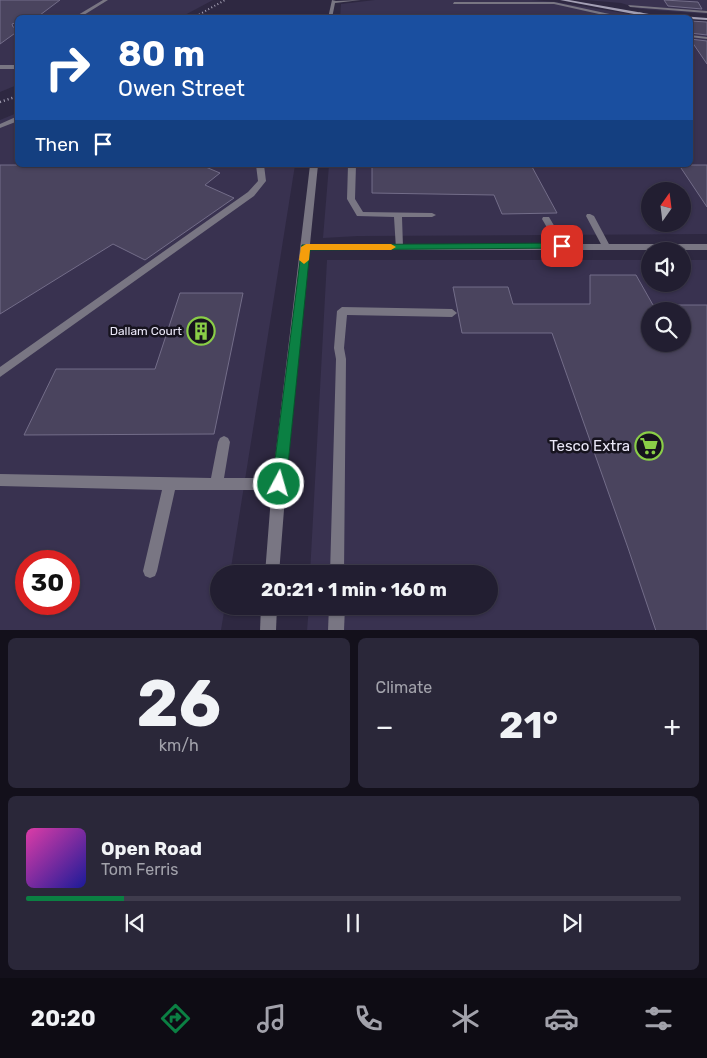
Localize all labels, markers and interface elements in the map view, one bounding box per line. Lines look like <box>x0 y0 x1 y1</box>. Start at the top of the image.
text: 80 m <box>118 33 205 75</box>
icon: right <box>35 35 100 100</box>
text: Owen Street <box>118 75 245 102</box>
icon: arrive <box>89 130 117 158</box>
text: Then <box>35 133 79 156</box>
north arrow <box>641 182 691 232</box>
map controls <box>641 182 691 352</box>
pin <box>541 225 583 267</box>
icon: arrive <box>548 232 576 260</box>
button: sound <box>641 242 691 292</box>
button: search <box>641 302 691 352</box>
building icon: Dallam Court <box>186 316 216 346</box>
place label: Dallam Court <box>110 324 182 338</box>
supermarket icon: Tesco Extra <box>634 431 664 461</box>
place label: Tesco Extra <box>549 437 630 455</box>
position arrow <box>252 457 304 509</box>
speed limit sign: 30 <box>15 550 80 615</box>
text: 20:21 · 1 min · 160 m <box>261 578 447 601</box>
text: 26 <box>136 665 221 742</box>
text: Climate <box>376 678 432 697</box>
text: 21° <box>499 702 558 748</box>
text: − <box>376 710 394 743</box>
text: + <box>664 710 681 743</box>
text: km/h <box>159 736 199 755</box>
text: Open Road <box>101 837 202 860</box>
text: Tom Ferris <box>101 860 178 879</box>
icon: previous <box>121 909 149 937</box>
icon: pause <box>339 909 367 937</box>
icon: next <box>558 909 586 937</box>
icon: directions <box>158 1001 193 1036</box>
icon: music <box>254 1001 289 1036</box>
icon: phone <box>351 1001 386 1036</box>
icon: climate <box>448 1001 483 1036</box>
icon: car <box>544 1001 579 1036</box>
icon: filters <box>641 1001 676 1036</box>
text: 20:20 <box>31 1005 96 1032</box>

